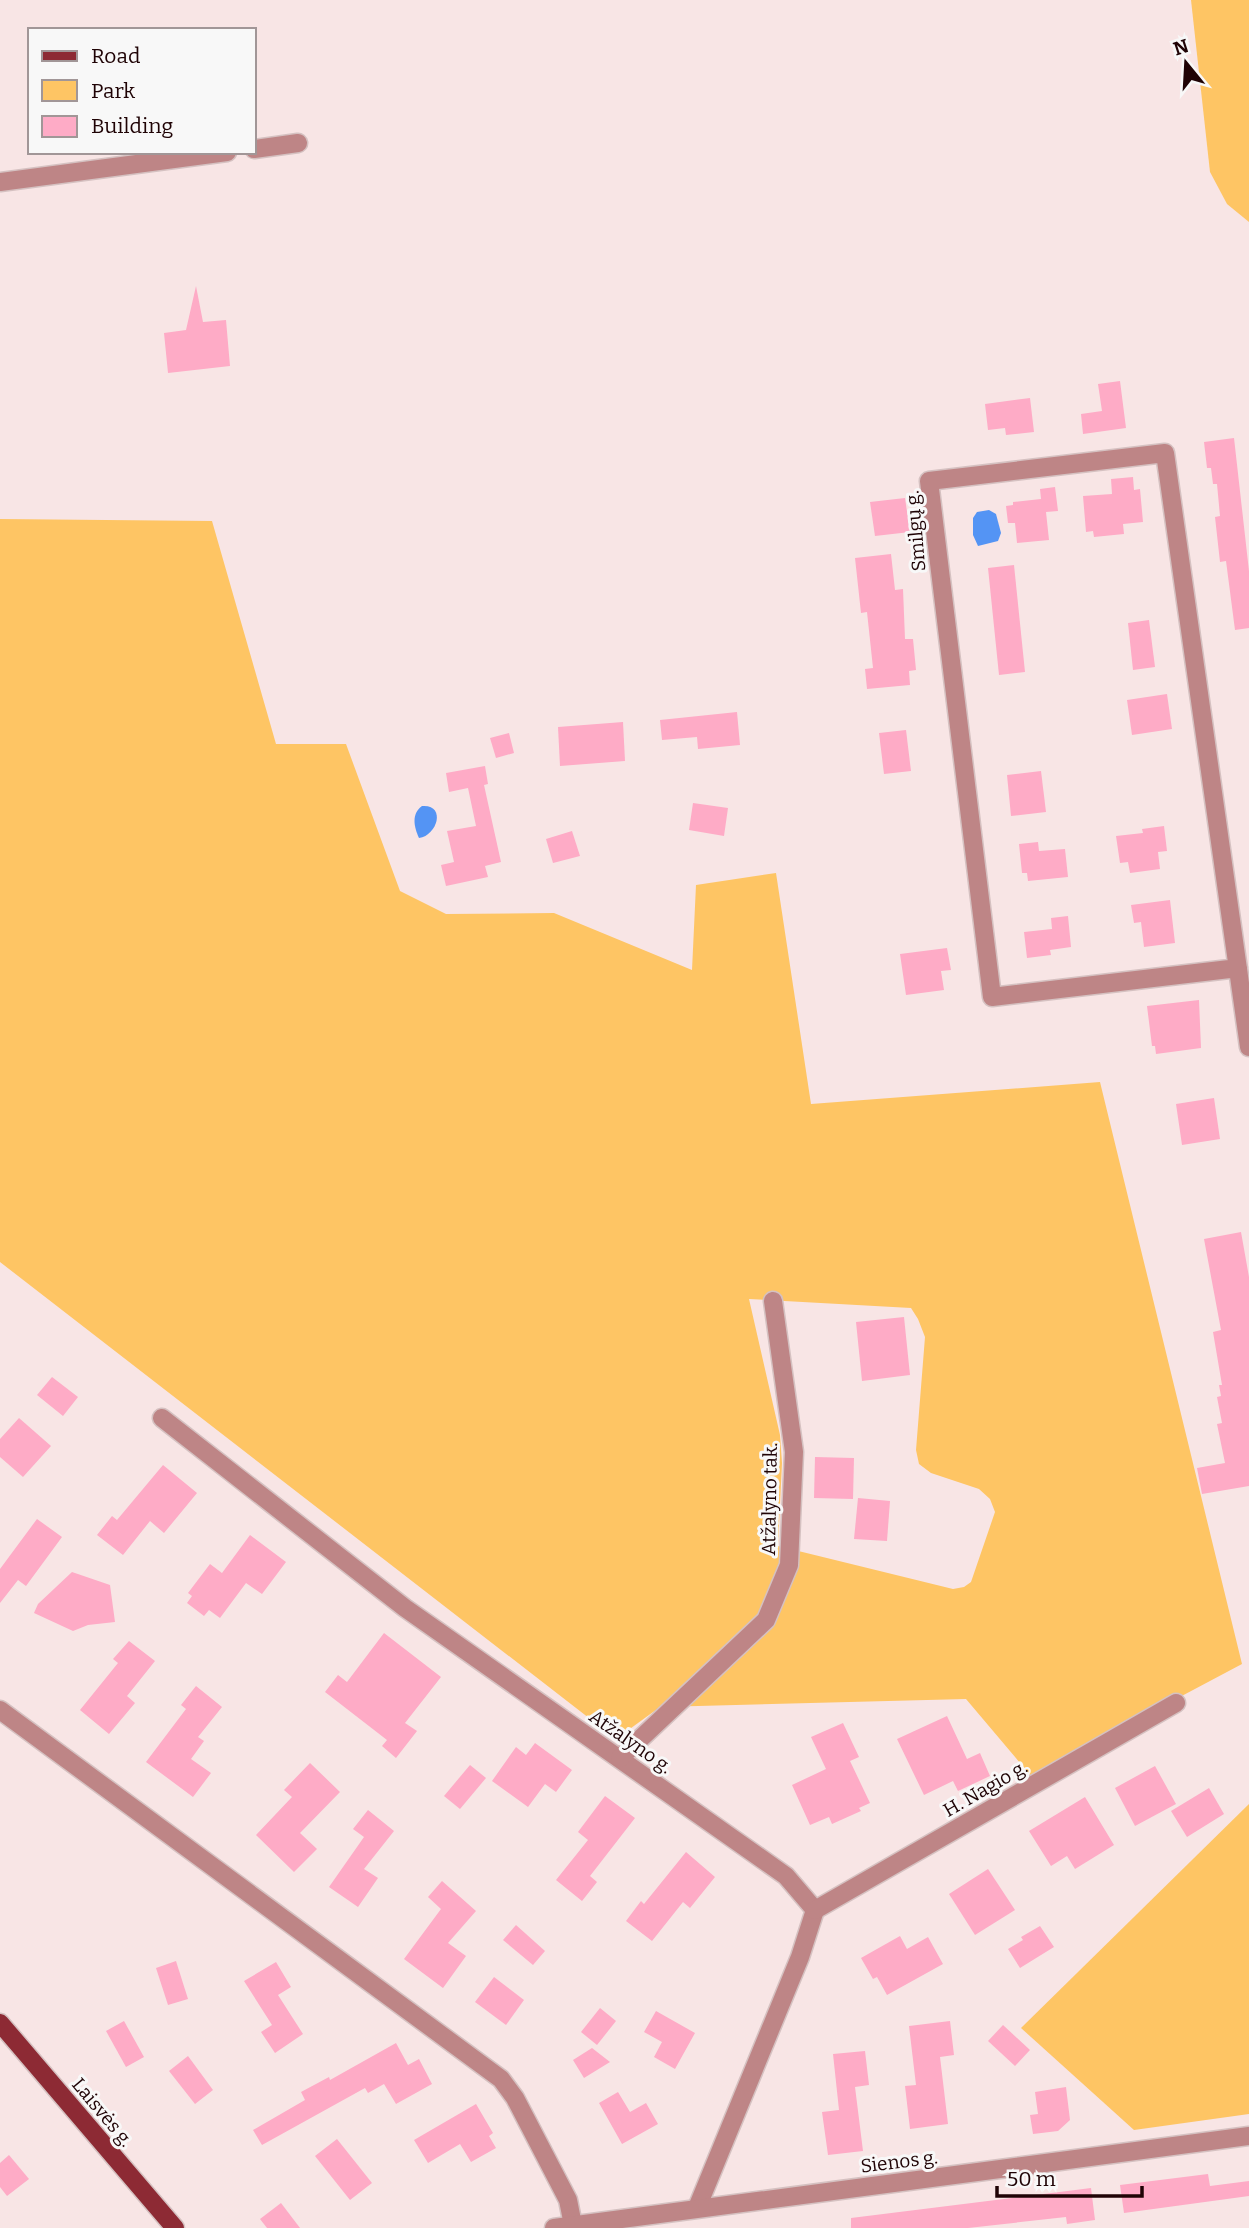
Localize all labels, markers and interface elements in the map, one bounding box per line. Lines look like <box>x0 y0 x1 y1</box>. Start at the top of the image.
legend <box>28 28 256 154</box>
north arrow <box>1151 28 1221 98</box>
text: N <box>1170 34 1192 61</box>
text: Road <box>91 43 140 69</box>
text: Park <box>91 78 135 104</box>
text: Building <box>91 113 174 139</box>
street label: Smilgų g. <box>901 490 930 572</box>
street label: Atžalyno tak. <box>757 1442 782 1556</box>
street label: Atžalyno g. <box>585 1705 677 1778</box>
street label: H. Nagio g. <box>939 1755 1031 1822</box>
street label: Laisvės g. <box>67 2073 138 2151</box>
street label: Sienos g. <box>859 2145 939 2178</box>
scale bar <box>997 2154 1142 2198</box>
text: 50 m <box>1007 2166 1056 2192</box>

